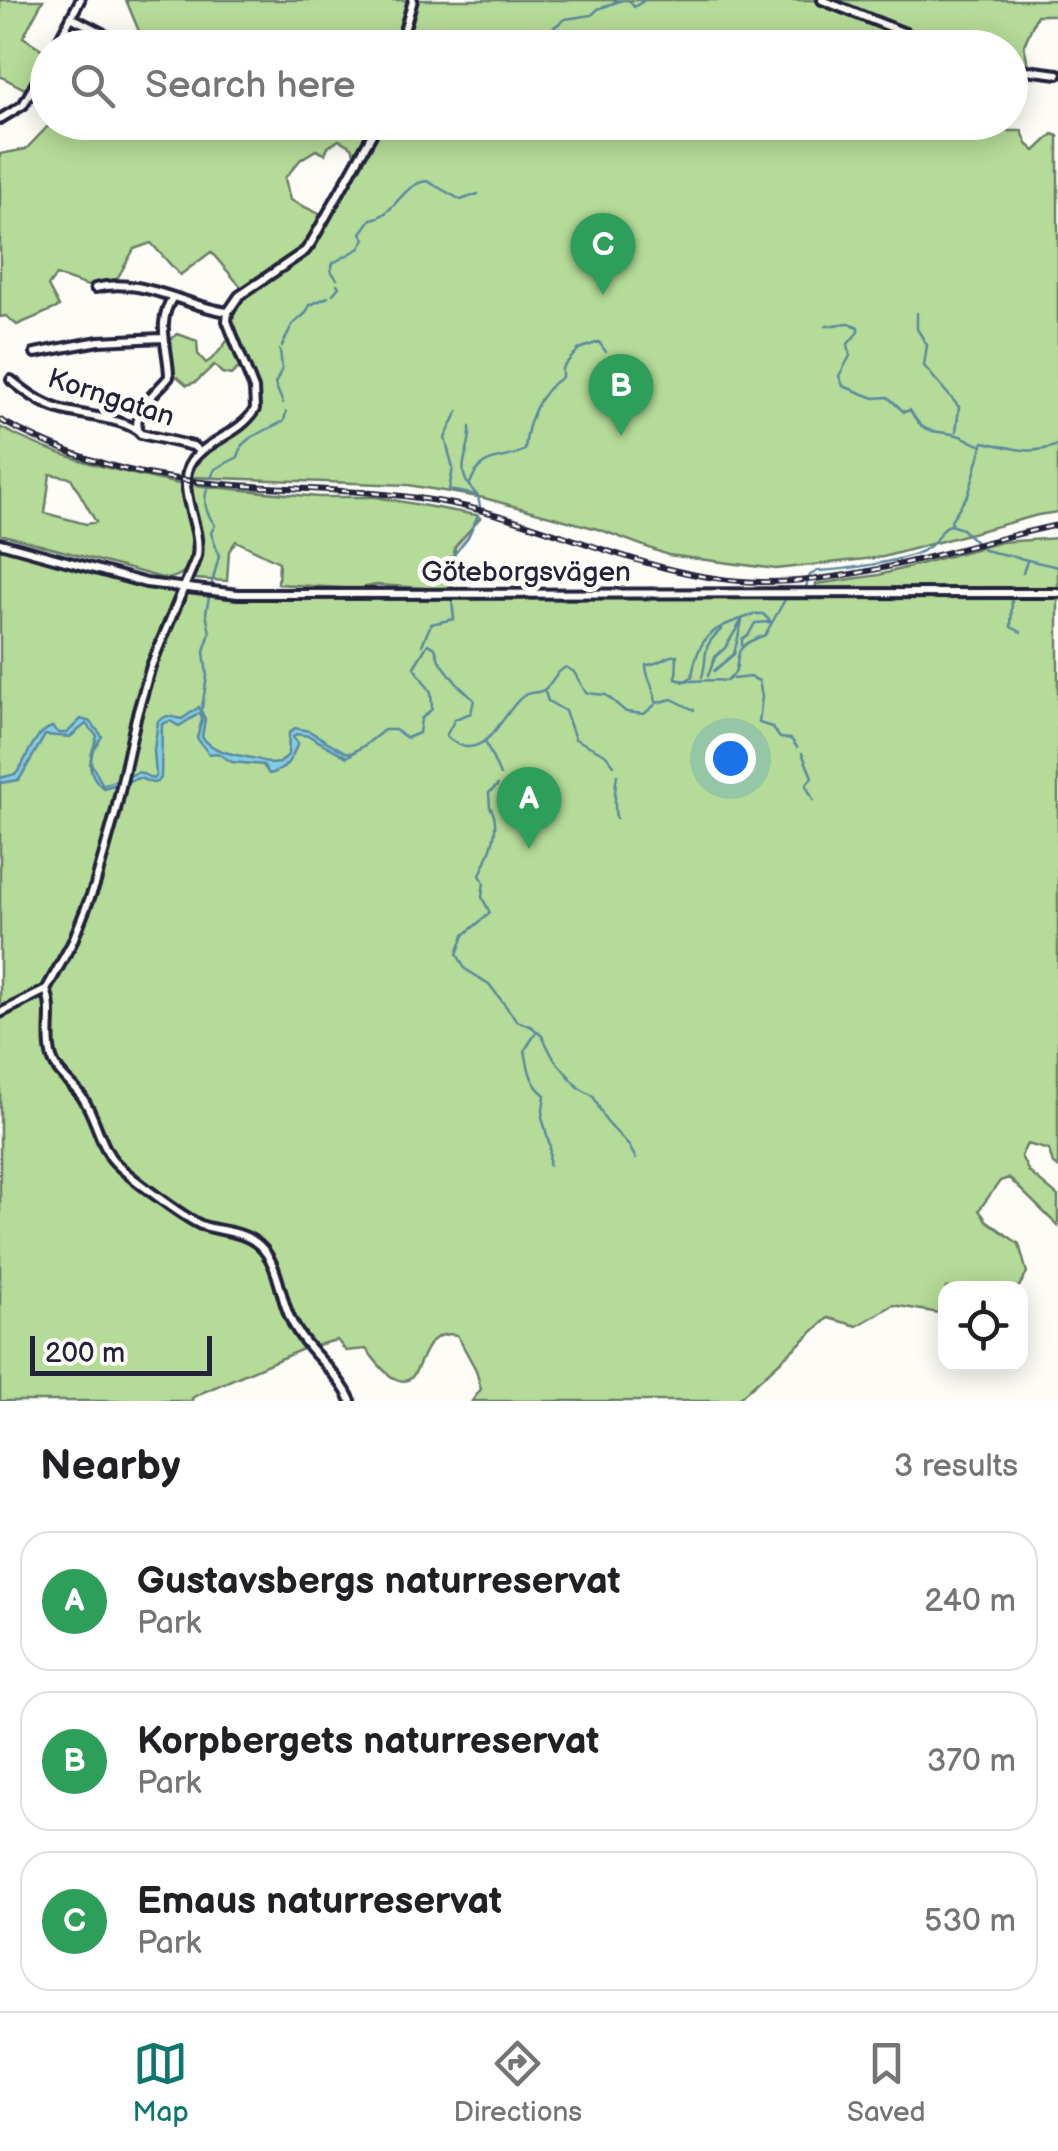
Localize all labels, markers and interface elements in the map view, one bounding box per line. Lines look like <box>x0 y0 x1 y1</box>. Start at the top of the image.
search box <box>30 30 1028 140</box>
icon: search <box>65 58 120 113</box>
text: Search here <box>145 63 356 108</box>
pin: C <box>570 212 636 295</box>
pin: B <box>588 354 654 436</box>
street label: Korngatan <box>44 362 178 434</box>
street label: Göteborgsvägen <box>421 556 631 589</box>
your location <box>705 733 756 784</box>
pin: A <box>496 766 562 849</box>
map controls <box>938 1281 1028 1371</box>
button: locate <box>938 1281 1028 1371</box>
scale bar <box>30 1331 212 1376</box>
text: 200 m <box>45 1337 125 1370</box>
text: Nearby <box>40 1441 180 1492</box>
text: 3 results <box>894 1447 1018 1486</box>
text: Gustavsbergs naturreservat <box>137 1559 620 1604</box>
text: A <box>65 1582 84 1621</box>
text: 240 m <box>924 1582 1016 1621</box>
text: Park <box>137 1604 201 1643</box>
text: Korpbergets naturreservat <box>137 1719 599 1764</box>
text: B <box>63 1742 86 1781</box>
text: 370 m <box>927 1742 1016 1781</box>
text: Park <box>137 1764 201 1803</box>
text: Emaus naturreservat <box>137 1879 502 1924</box>
text: C <box>63 1902 86 1941</box>
text: 530 m <box>924 1902 1016 1941</box>
text: Park <box>137 1924 201 1963</box>
tab: Map <box>132 2036 189 2129</box>
tab: Directions <box>453 2036 582 2129</box>
tab: Saved <box>847 2036 926 2129</box>

